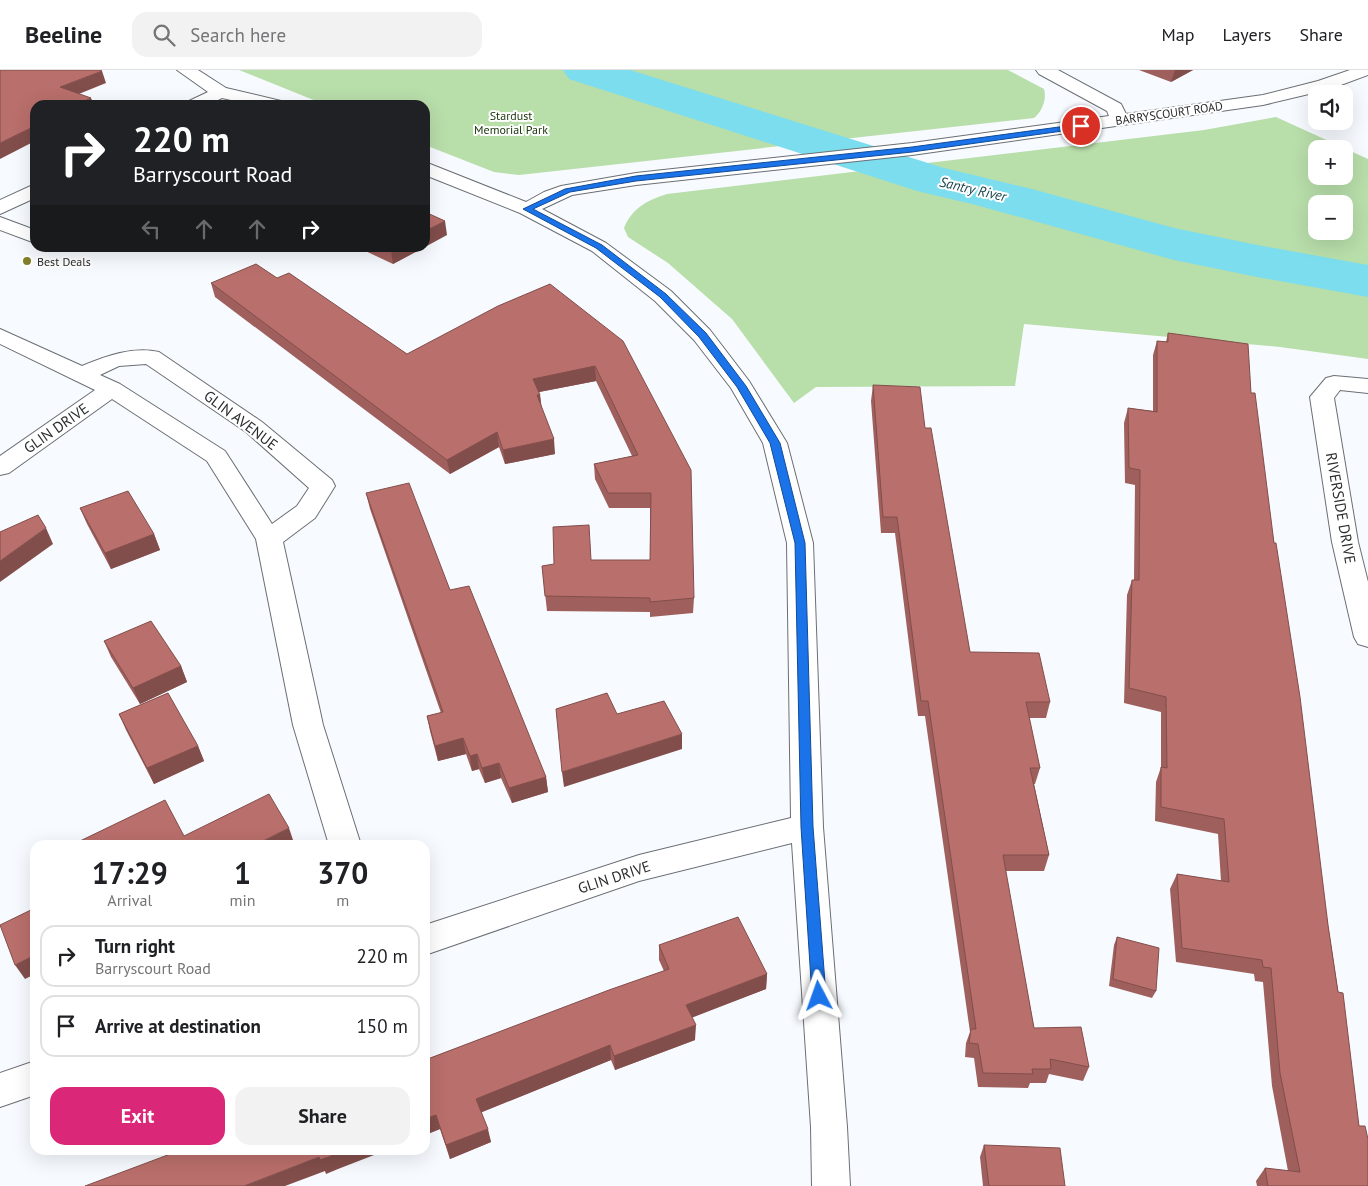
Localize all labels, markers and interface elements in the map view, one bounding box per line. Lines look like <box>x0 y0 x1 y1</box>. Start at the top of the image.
search box <box>132 12 482 57</box>
text: Beeline <box>25 19 102 50</box>
icon: search <box>150 21 178 49</box>
text: Search here <box>190 23 286 47</box>
text: Map <box>1162 23 1194 46</box>
text: Layers <box>1222 23 1271 46</box>
text: Share <box>1299 23 1343 46</box>
map controls <box>1308 85 1353 240</box>
button: sound <box>1308 85 1353 130</box>
street label: BARRYSCOURT ROAD <box>1114 98 1224 128</box>
pin <box>1060 105 1102 147</box>
park label: Stardust Memorial Park <box>474 108 548 137</box>
icon: arrive <box>1067 112 1095 140</box>
text: 220 m <box>133 116 230 162</box>
icon: right <box>50 120 115 185</box>
button: + <box>1308 140 1353 185</box>
text: Barryscourt Road <box>133 160 292 188</box>
water label: Santry River <box>938 173 1010 206</box>
button: − <box>1308 195 1353 240</box>
icon: left <box>137 215 165 243</box>
icon: ahead <box>190 215 218 243</box>
icon: ahead <box>243 215 271 243</box>
icon: right <box>296 215 324 243</box>
place label: Best Deals <box>37 254 91 269</box>
marker: Best Deals <box>21 255 33 267</box>
street label: GLIN AVENUE <box>200 386 282 454</box>
street label: GLIN DRIVE <box>20 399 92 457</box>
street label: RIVERSIDE DRIVE <box>1322 451 1360 565</box>
text: 17:29 <box>92 853 168 892</box>
text: 1 <box>234 853 251 892</box>
text: 370 <box>317 853 368 892</box>
street label: GLIN DRIVE <box>575 856 653 898</box>
text: Arrival <box>107 890 152 910</box>
text: min <box>230 890 256 910</box>
text: m <box>336 890 349 910</box>
text: Turn right <box>95 934 175 958</box>
icon: right <box>52 942 80 970</box>
text: 220 m <box>356 944 408 968</box>
text: Barryscourt Road <box>95 958 211 978</box>
position arrow <box>792 969 844 1021</box>
icon: arrive <box>52 1012 80 1040</box>
text: Arrive at destination <box>95 1014 261 1038</box>
text: 150 m <box>356 1014 408 1038</box>
button: Exit <box>50 1087 225 1145</box>
button: Share <box>235 1087 410 1145</box>

